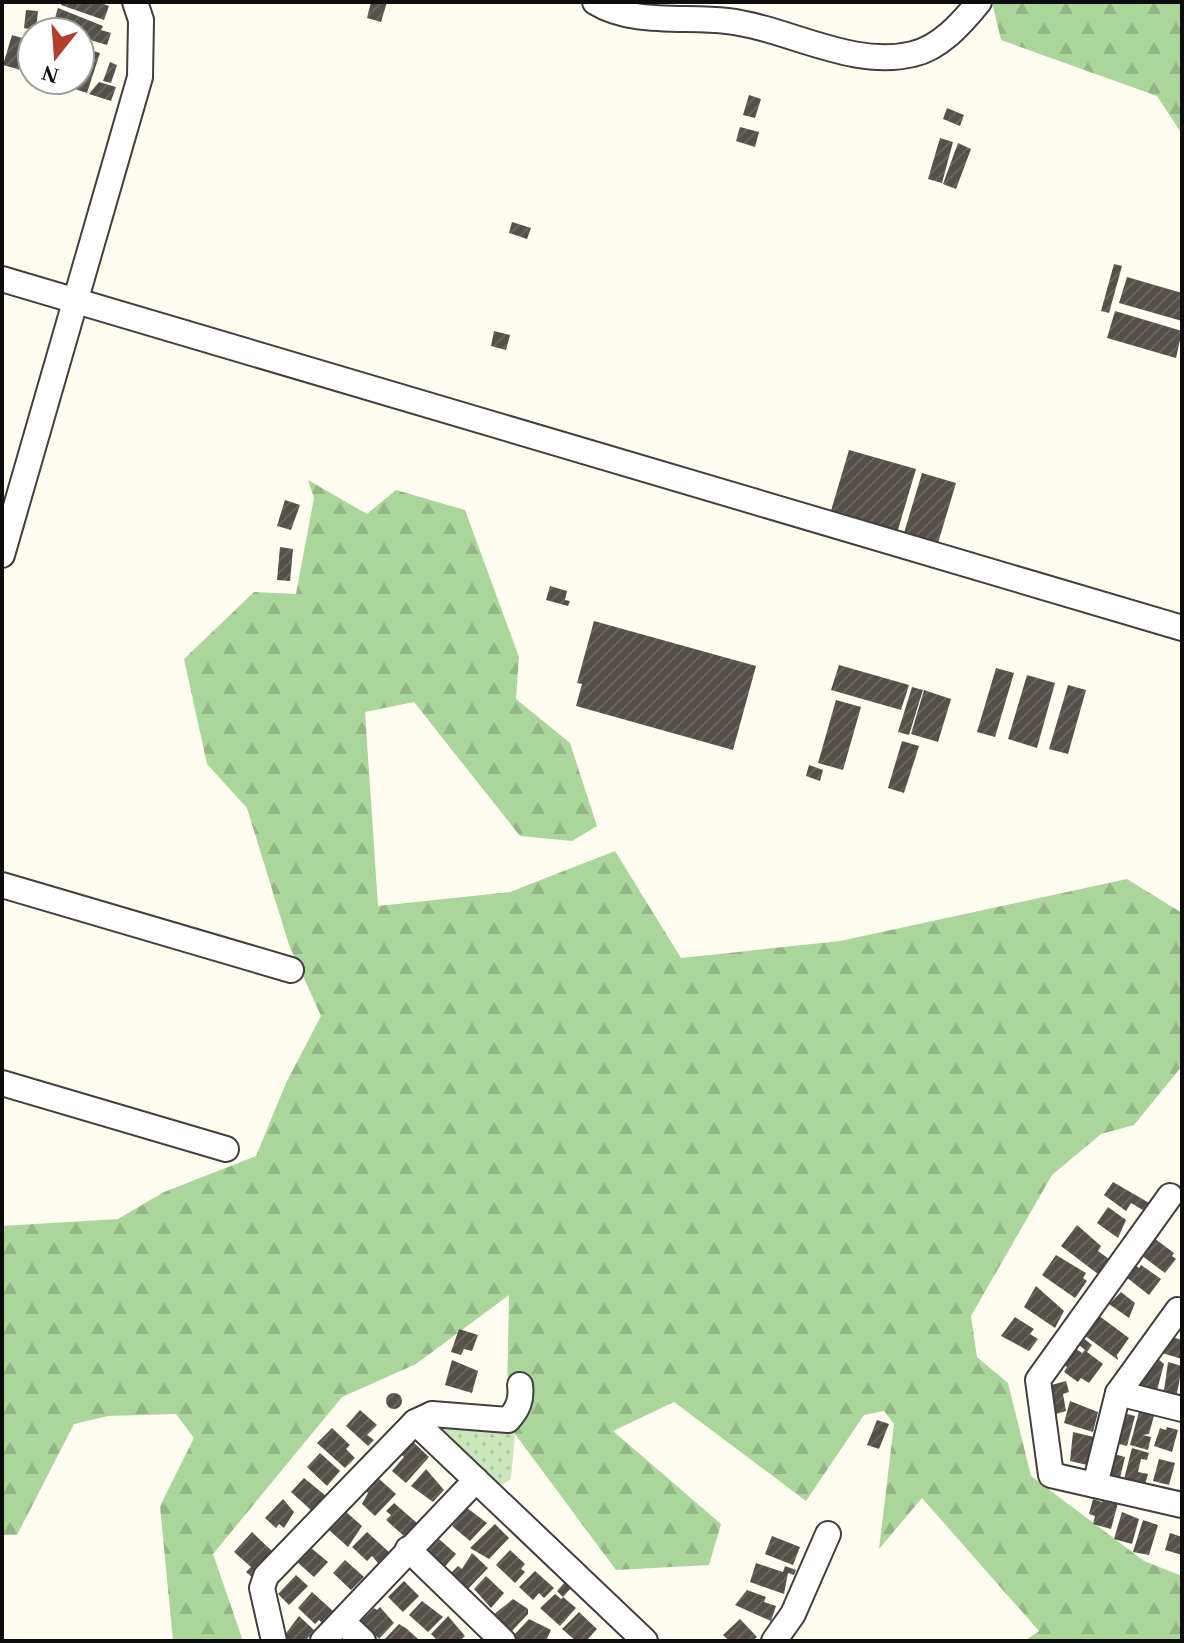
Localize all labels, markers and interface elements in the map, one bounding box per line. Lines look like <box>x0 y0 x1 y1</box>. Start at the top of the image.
north arrow <box>16 16 96 96</box>
text: N <box>39 60 62 89</box>

